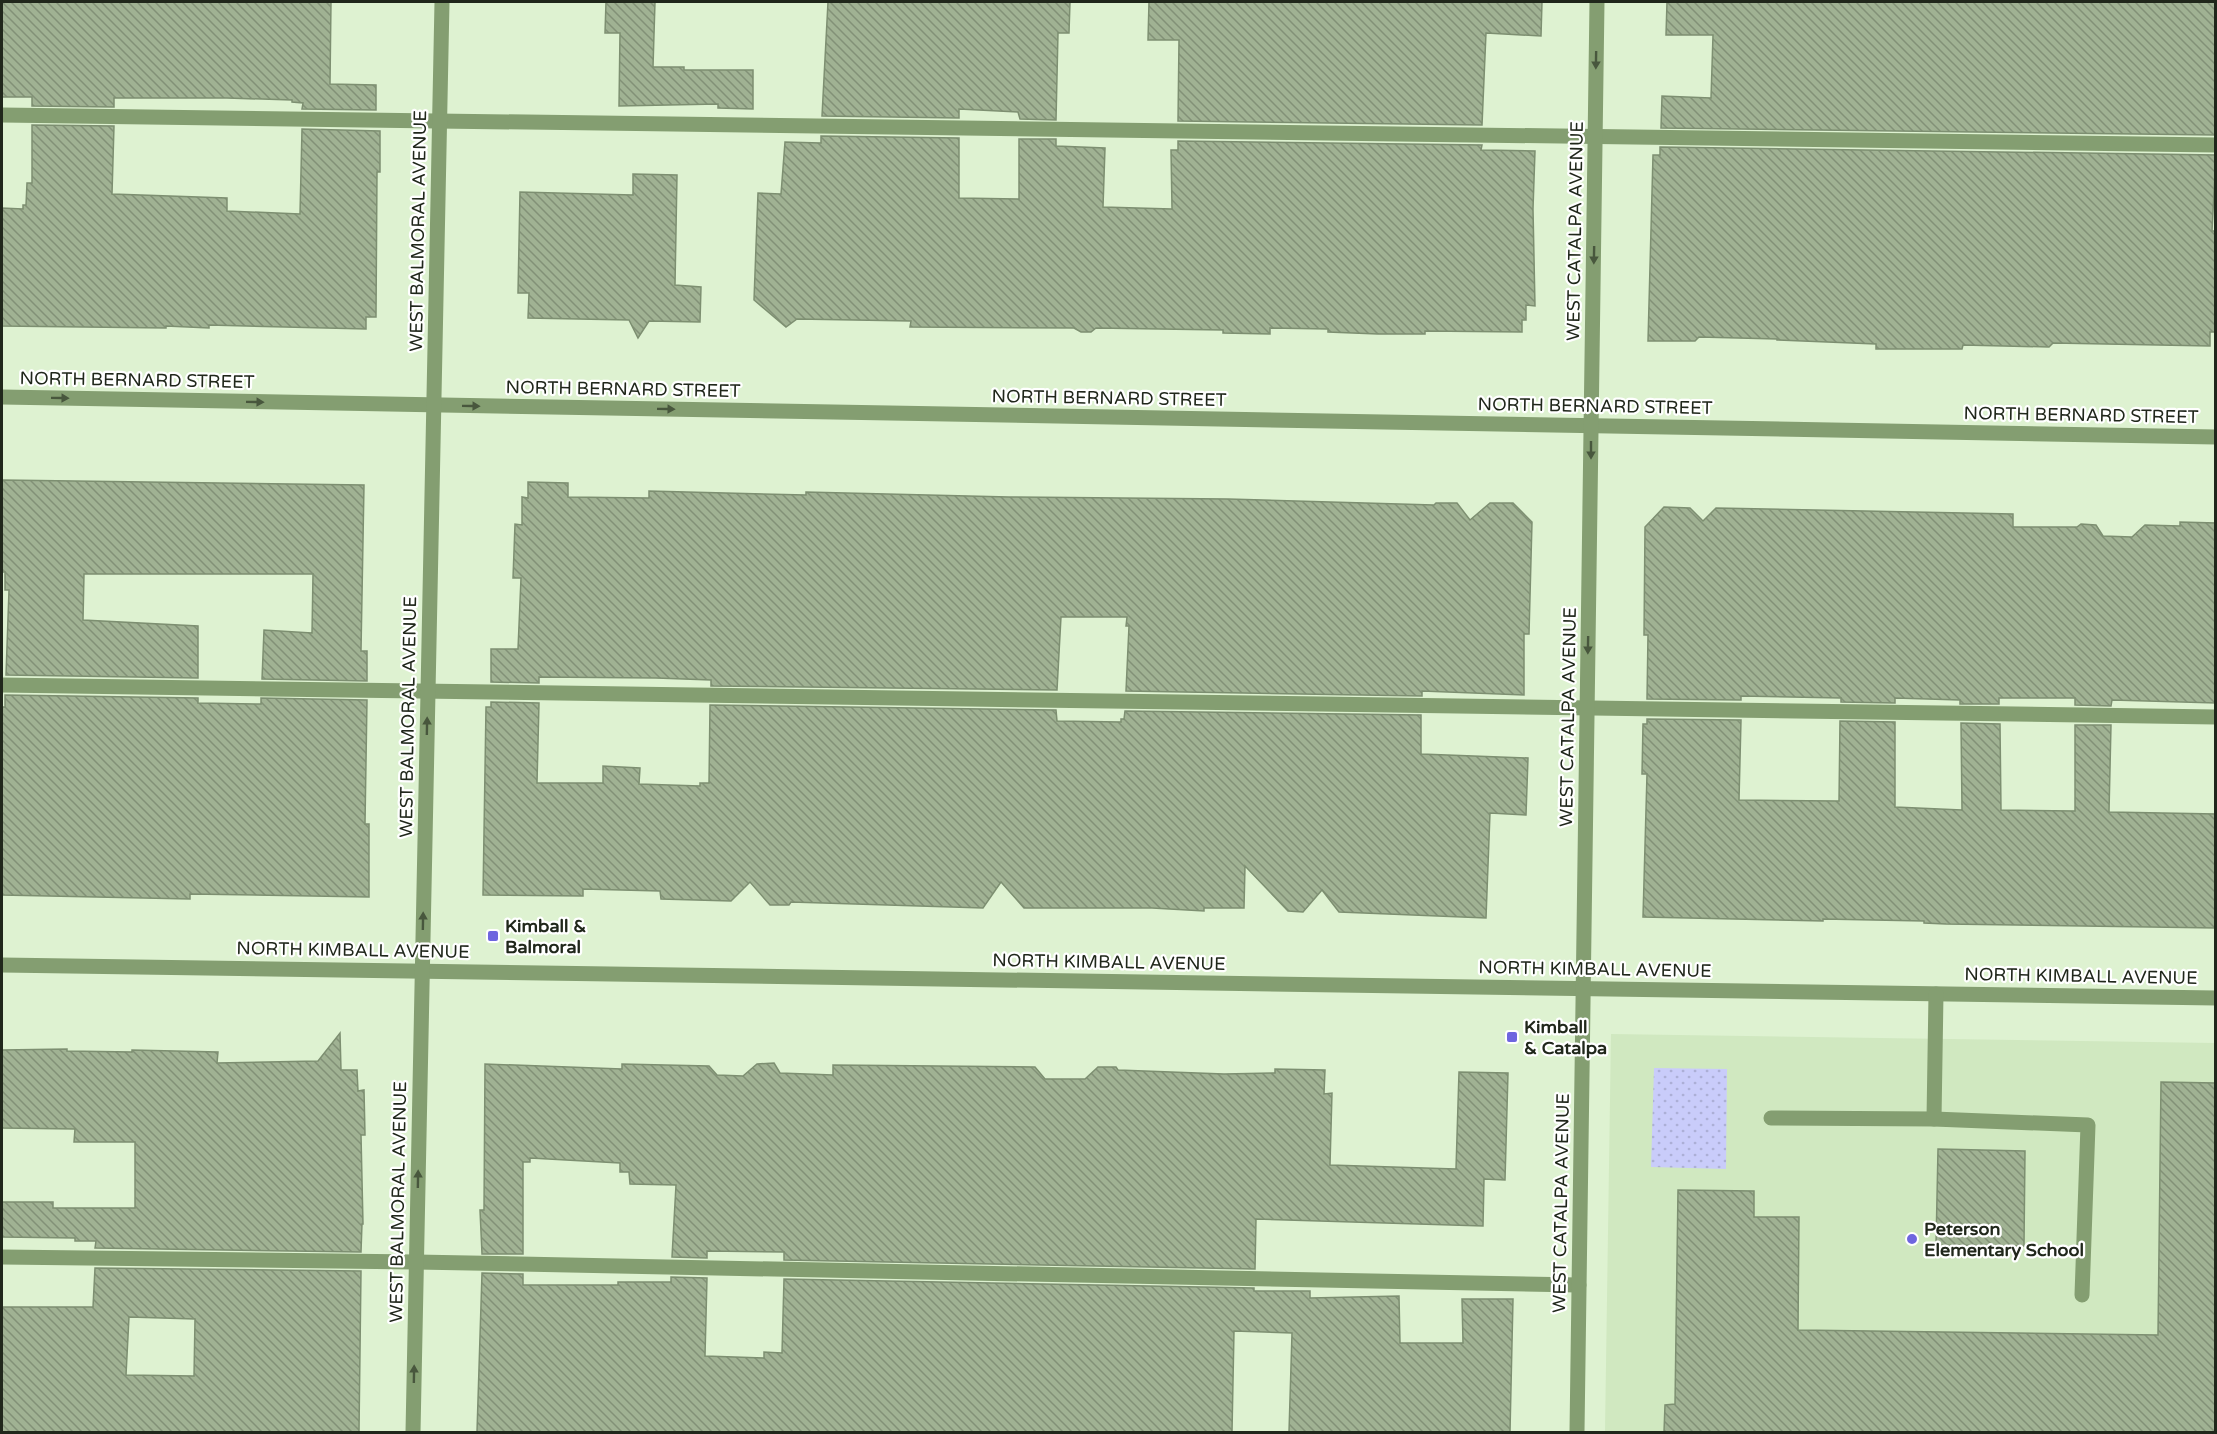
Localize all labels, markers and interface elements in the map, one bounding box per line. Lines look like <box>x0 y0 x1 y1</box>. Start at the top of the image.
one-way arrow <box>1592 50 1601 69</box>
street label: WEST BALMORAL AVENUE <box>405 110 431 352</box>
street label: WEST CATALPA AVENUE <box>1562 121 1588 341</box>
one-way arrow <box>1589 245 1599 264</box>
street label: NORTH BERNARD STREET <box>19 367 255 393</box>
street label: NORTH BERNARD STREET <box>505 376 741 402</box>
street label: NORTH BERNARD STREET <box>991 385 1227 411</box>
one-way arrow <box>50 393 69 403</box>
street label: NORTH BERNARD STREET <box>1477 393 1713 419</box>
one-way arrow <box>245 397 264 406</box>
one-way arrow <box>461 401 480 411</box>
street label: NORTH BERNARD STREET <box>1963 402 2199 428</box>
one-way arrow <box>656 404 675 414</box>
one-way arrow <box>1586 440 1596 459</box>
street label: WEST BALMORAL AVENUE <box>395 596 421 838</box>
street label: WEST CATALPA AVENUE <box>1555 607 1581 827</box>
one-way arrow <box>1583 635 1593 654</box>
one-way arrow <box>423 717 432 736</box>
one-way arrow <box>418 912 428 931</box>
place label: Kimball & Balmoral <box>505 915 586 958</box>
marker: Kimball & Balmoral <box>486 929 500 943</box>
street label: NORTH KIMBALL AVENUE <box>236 937 470 963</box>
street label: NORTH KIMBALL AVENUE <box>992 949 1226 975</box>
street label: NORTH KIMBALL AVENUE <box>1478 956 1712 982</box>
street label: NORTH KIMBALL AVENUE <box>1964 963 2198 989</box>
place label: Kimball & Catalpa <box>1524 1016 1607 1059</box>
marker: Kimball & Catalpa <box>1505 1030 1519 1044</box>
street label: WEST BALMORAL AVENUE <box>385 1081 411 1323</box>
street label: WEST CATALPA AVENUE <box>1548 1093 1574 1313</box>
one-way arrow <box>413 1170 423 1189</box>
place label: Peterson Elementary School <box>1924 1218 2084 1261</box>
marker: Peterson Elementary School <box>1905 1232 1919 1246</box>
one-way arrow <box>409 1365 419 1384</box>

